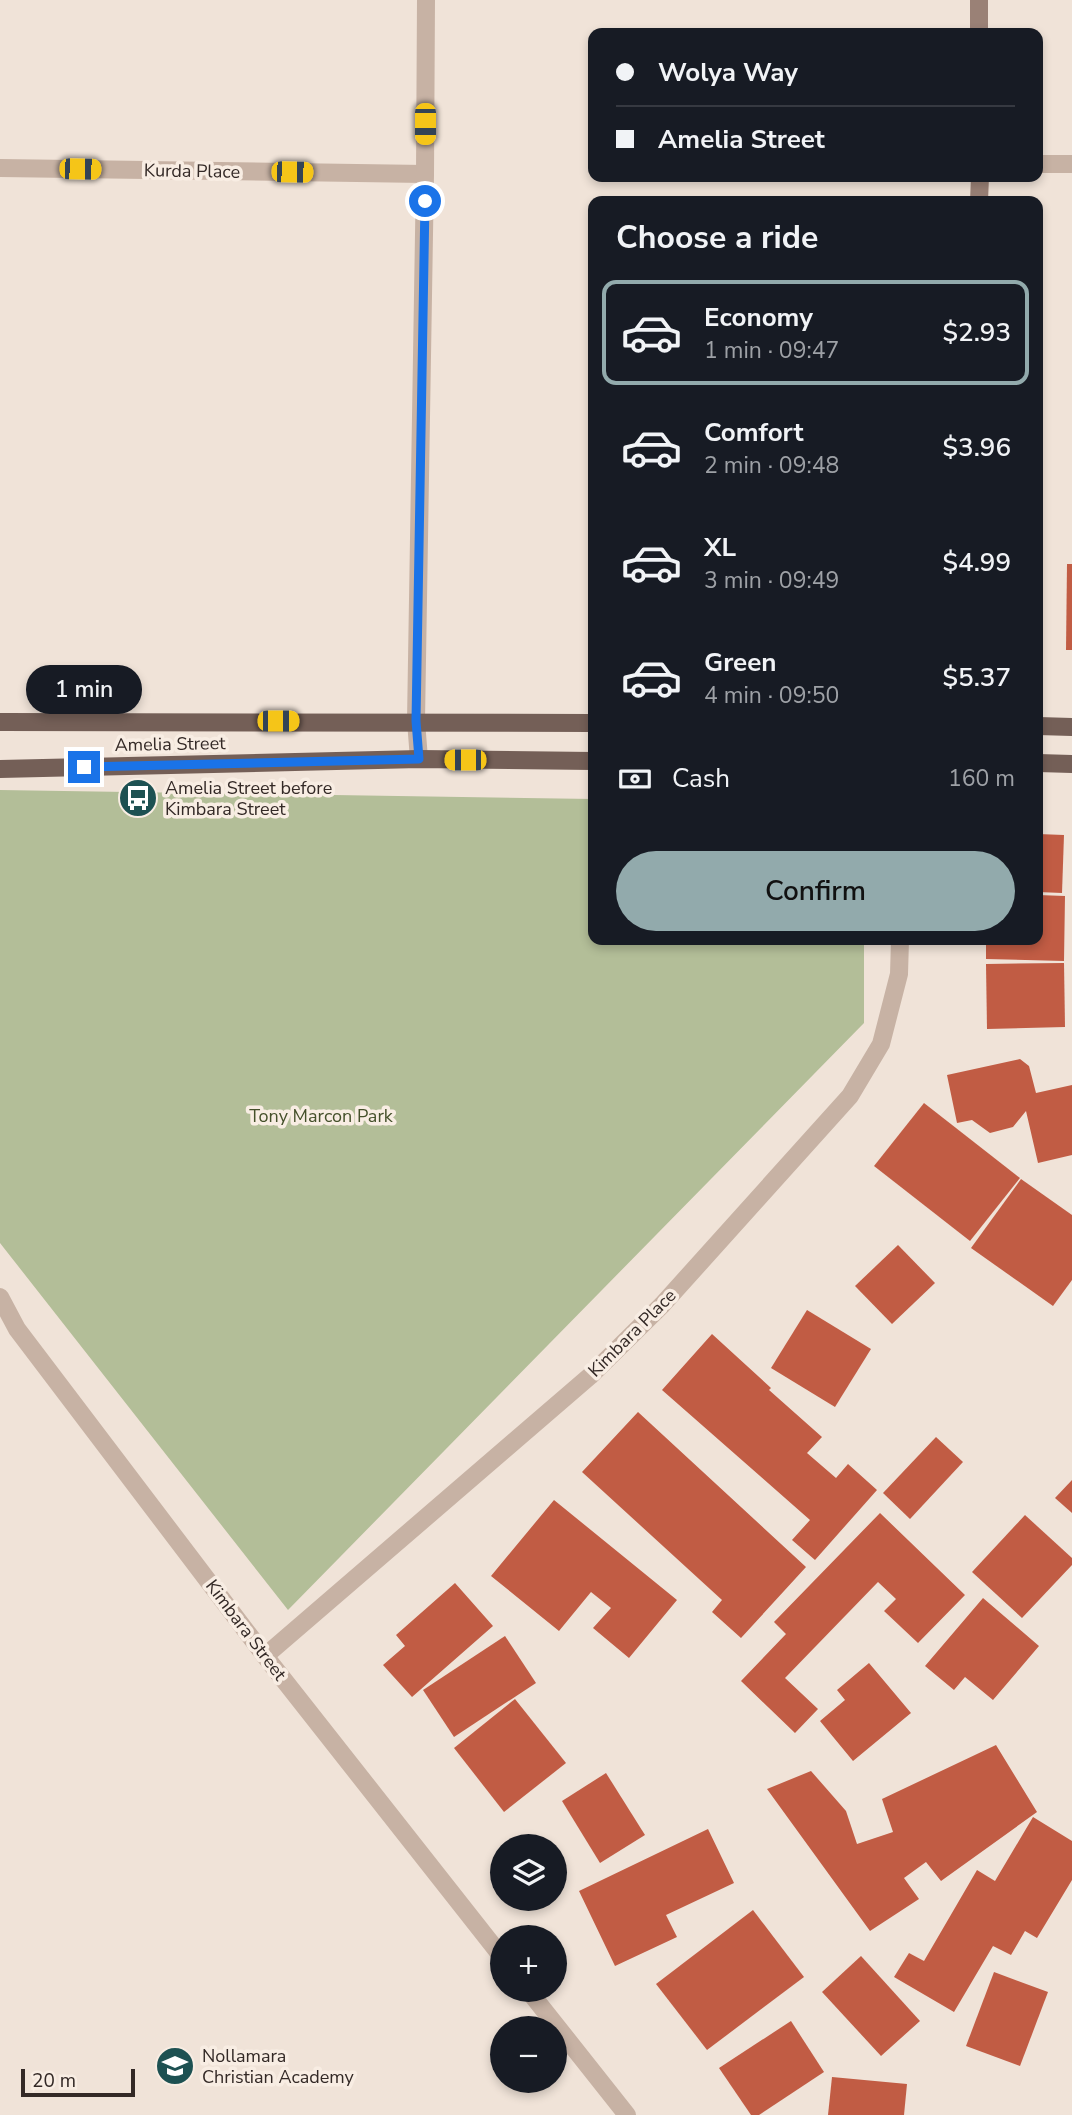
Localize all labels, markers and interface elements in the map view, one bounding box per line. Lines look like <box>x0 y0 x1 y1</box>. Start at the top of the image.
text: Wolya Way <box>658 55 798 90</box>
car <box>415 103 436 145</box>
text: Amelia Street <box>658 122 825 157</box>
car <box>59 158 102 180</box>
street label: Kurda Place <box>144 158 240 184</box>
car <box>271 161 314 183</box>
route start <box>409 185 441 217</box>
text: Choose a ride <box>616 216 818 259</box>
text: Economy <box>704 300 813 335</box>
icon: car <box>620 301 683 364</box>
text: $2.93 <box>942 315 1011 350</box>
text: 1 min · 09:47 <box>704 335 839 366</box>
text: Comfort <box>704 415 804 450</box>
icon: car <box>620 416 683 479</box>
text: $3.96 <box>942 430 1011 465</box>
text: 2 min · 09:48 <box>704 450 839 481</box>
text: XL <box>704 530 736 565</box>
icon: car <box>620 531 683 594</box>
text: $4.99 <box>942 545 1011 580</box>
text: 3 min · 09:49 <box>704 565 839 596</box>
text: Green <box>704 645 777 680</box>
icon: car <box>620 646 683 709</box>
text: $5.37 <box>942 660 1011 695</box>
callout: 1 min <box>26 666 142 714</box>
text: 1 min <box>55 674 113 705</box>
text: 4 min · 09:50 <box>704 680 839 711</box>
car <box>258 711 300 732</box>
street label: Amelia Street <box>114 731 226 757</box>
car <box>445 750 487 771</box>
route end <box>68 751 100 783</box>
icon: cash <box>616 760 654 798</box>
text: Cash <box>672 761 730 796</box>
text: 160 m <box>948 763 1015 794</box>
place label: Amelia Street before Kimbara Street <box>165 776 332 821</box>
bus stop icon: Amelia Street before Kimbara Street <box>117 777 159 819</box>
button: Confirm <box>616 851 1015 931</box>
park label: Tony Marcon Park <box>249 1104 394 1128</box>
street label: Kimbara Place <box>583 1284 681 1382</box>
street label: Kimbara Street <box>200 1575 292 1686</box>
map controls <box>490 1834 567 2093</box>
button: layers <box>490 1834 567 1911</box>
button: + <box>490 1925 567 2002</box>
button: − <box>490 2016 567 2093</box>
place label: Nollamara Christian Academy <box>202 2044 355 2089</box>
school or university icon: Nollamara Christian Academy <box>154 2045 196 2087</box>
scale bar <box>21 2066 135 2098</box>
text: 20 m <box>32 2068 76 2094</box>

